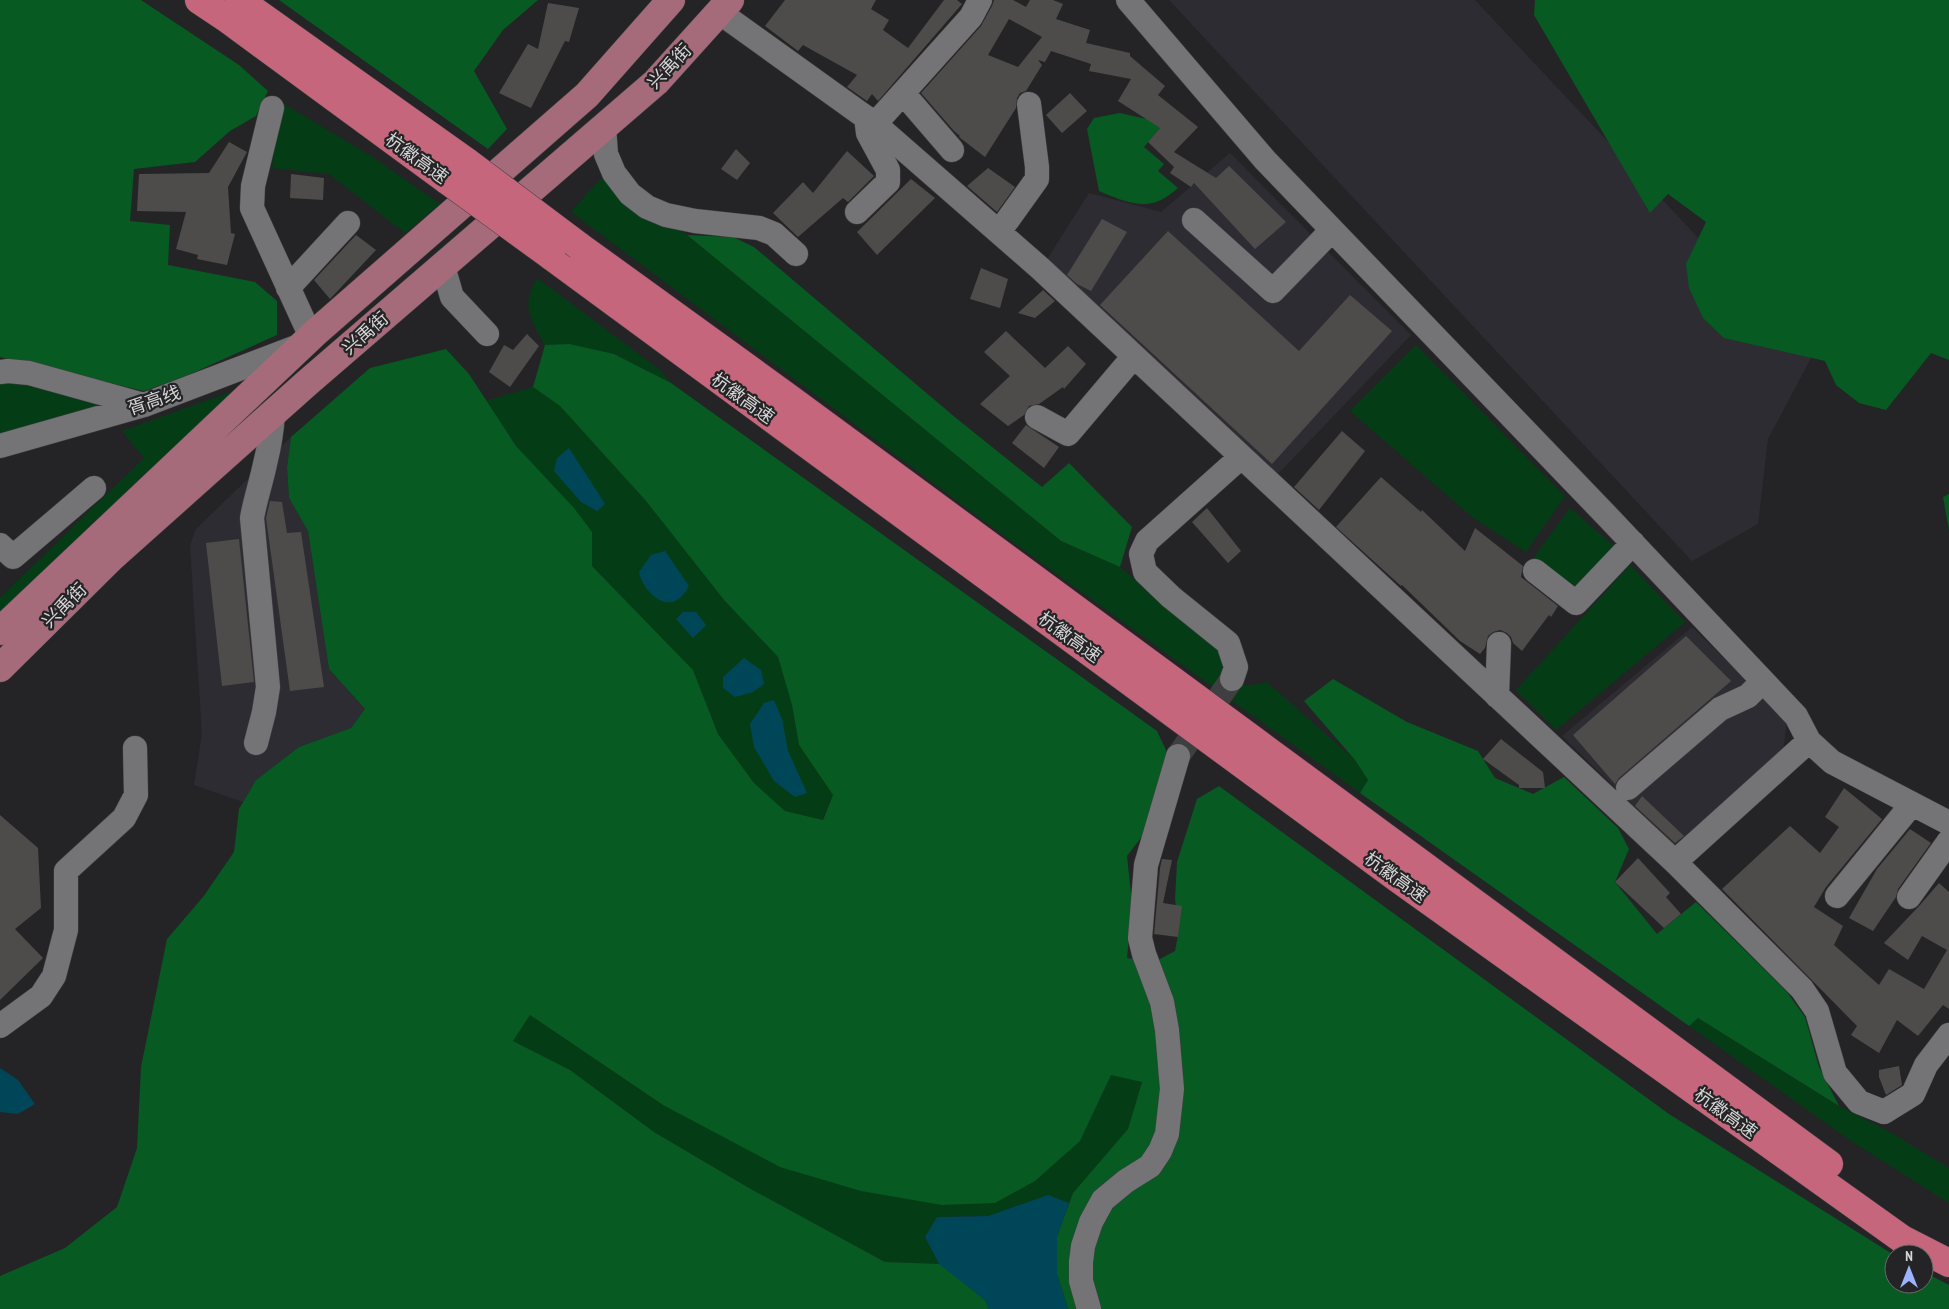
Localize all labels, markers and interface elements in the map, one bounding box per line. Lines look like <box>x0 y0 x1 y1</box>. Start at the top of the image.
street label: 兴禹街 <box>642 39 696 93</box>
street label: 杭徽高速 <box>381 128 453 188</box>
street label: 兴禹街 <box>337 307 393 359</box>
street label: 杭徽高速 <box>707 368 779 428</box>
street label: 胥高线 <box>125 380 183 420</box>
street label: 兴禹街 <box>37 578 91 632</box>
street label: 杭徽高速 <box>1034 607 1106 667</box>
street label: 杭徽高速 <box>1360 847 1432 907</box>
street label: 杭徽高速 <box>1690 1083 1762 1143</box>
north arrow <box>1884 1244 1934 1294</box>
text: N <box>1905 1247 1913 1265</box>

